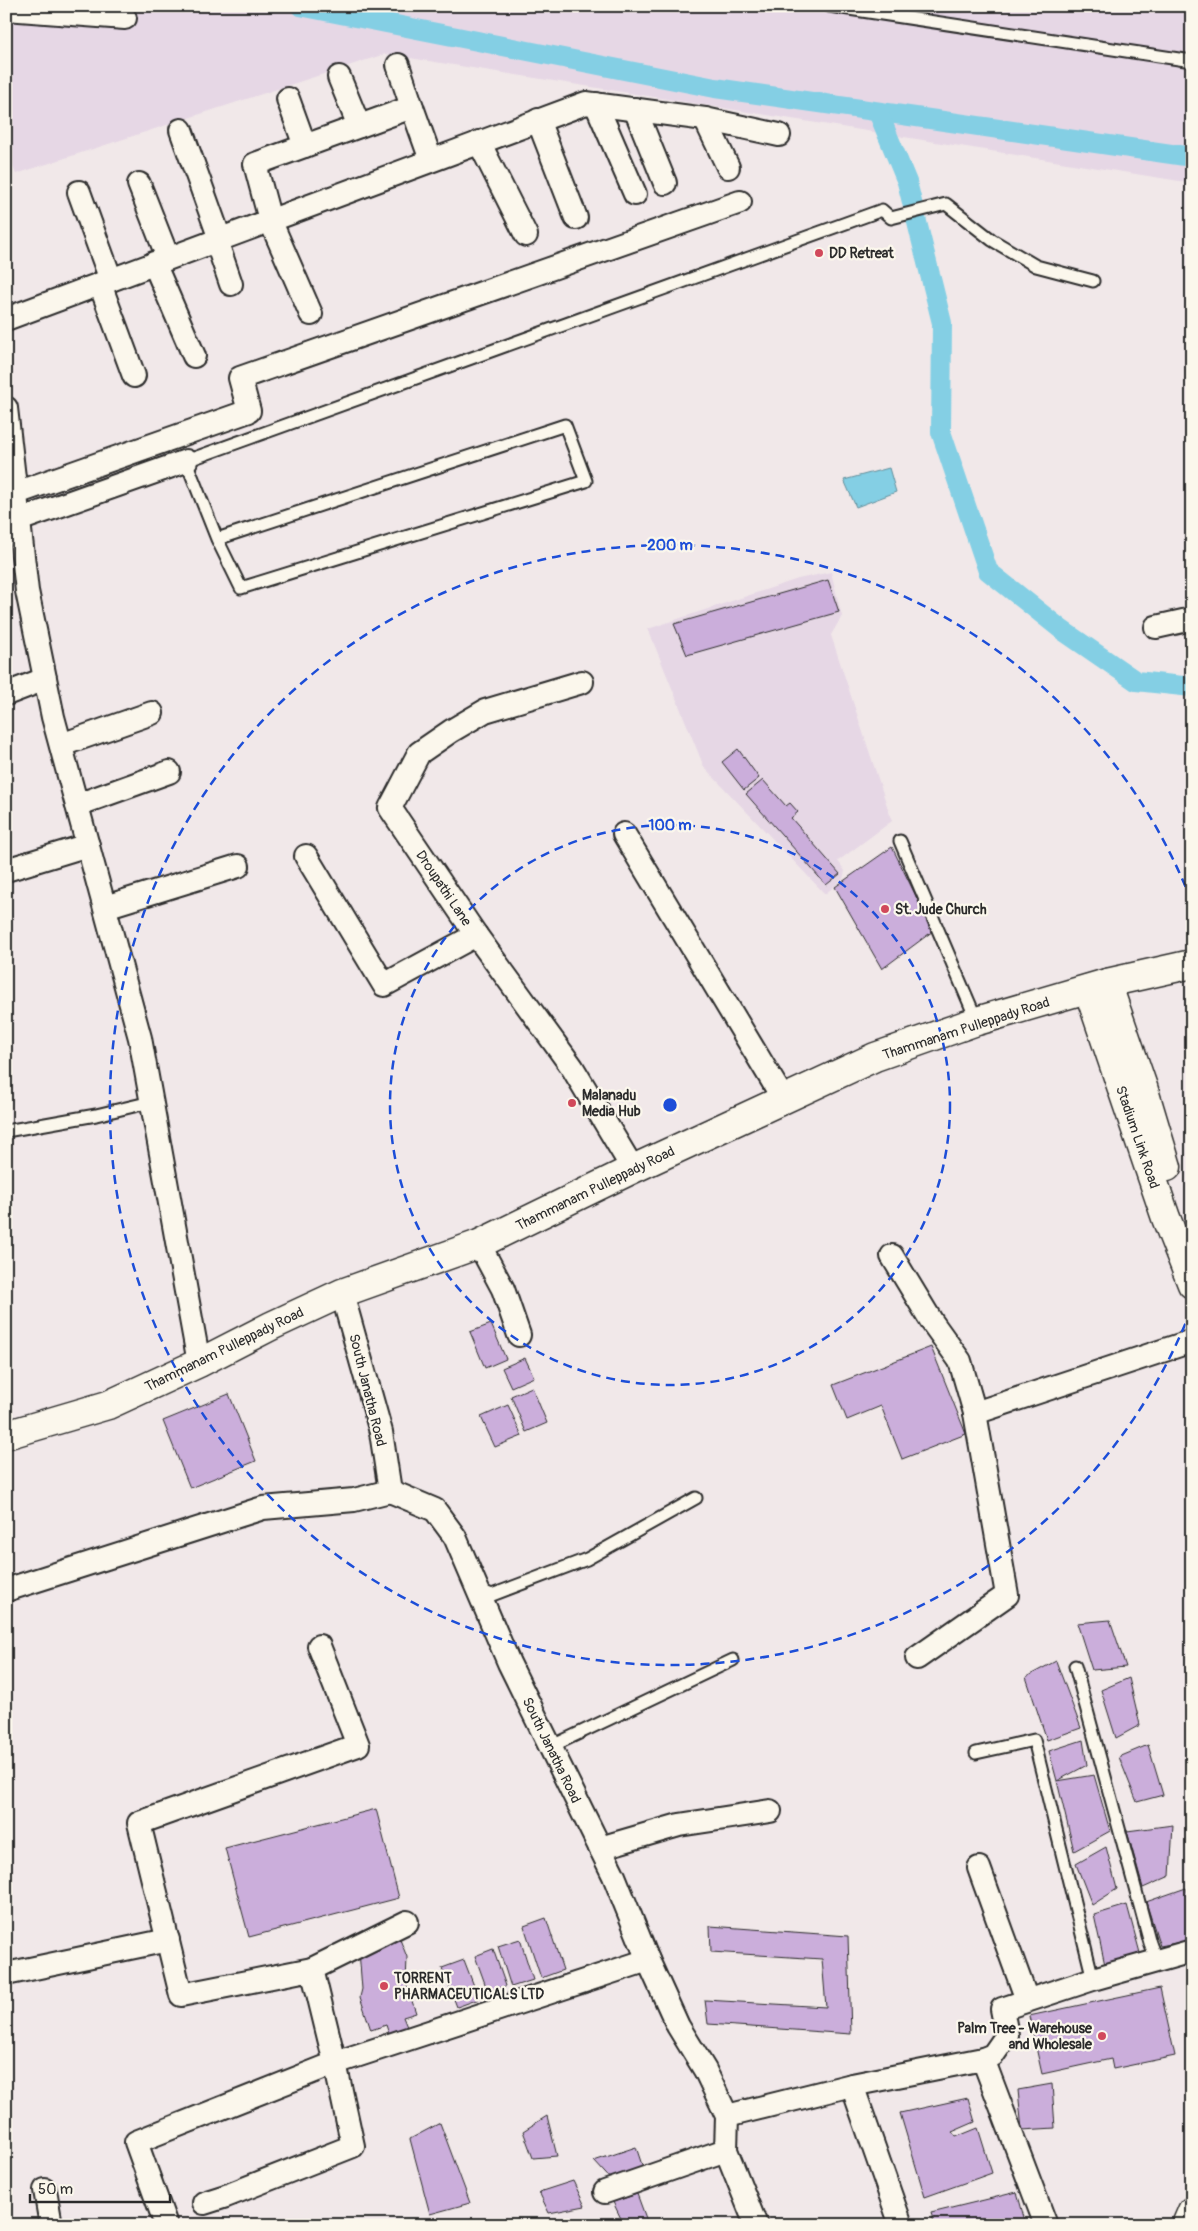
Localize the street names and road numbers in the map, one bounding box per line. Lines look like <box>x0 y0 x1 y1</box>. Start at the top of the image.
street label: Droupathi Lane <box>412 847 475 929</box>
street label: Thammanam Pulleppady Road <box>880 993 1052 1064</box>
street label: Stadium Link Road <box>1112 1083 1163 1191</box>
street label: Thammanam Pulleppady Road <box>513 1142 678 1234</box>
street label: Thammanam Pulleppady Road <box>142 1303 307 1395</box>
street label: South Janatha Road <box>345 1332 390 1448</box>
street label: South Janatha Road <box>519 1695 585 1806</box>

